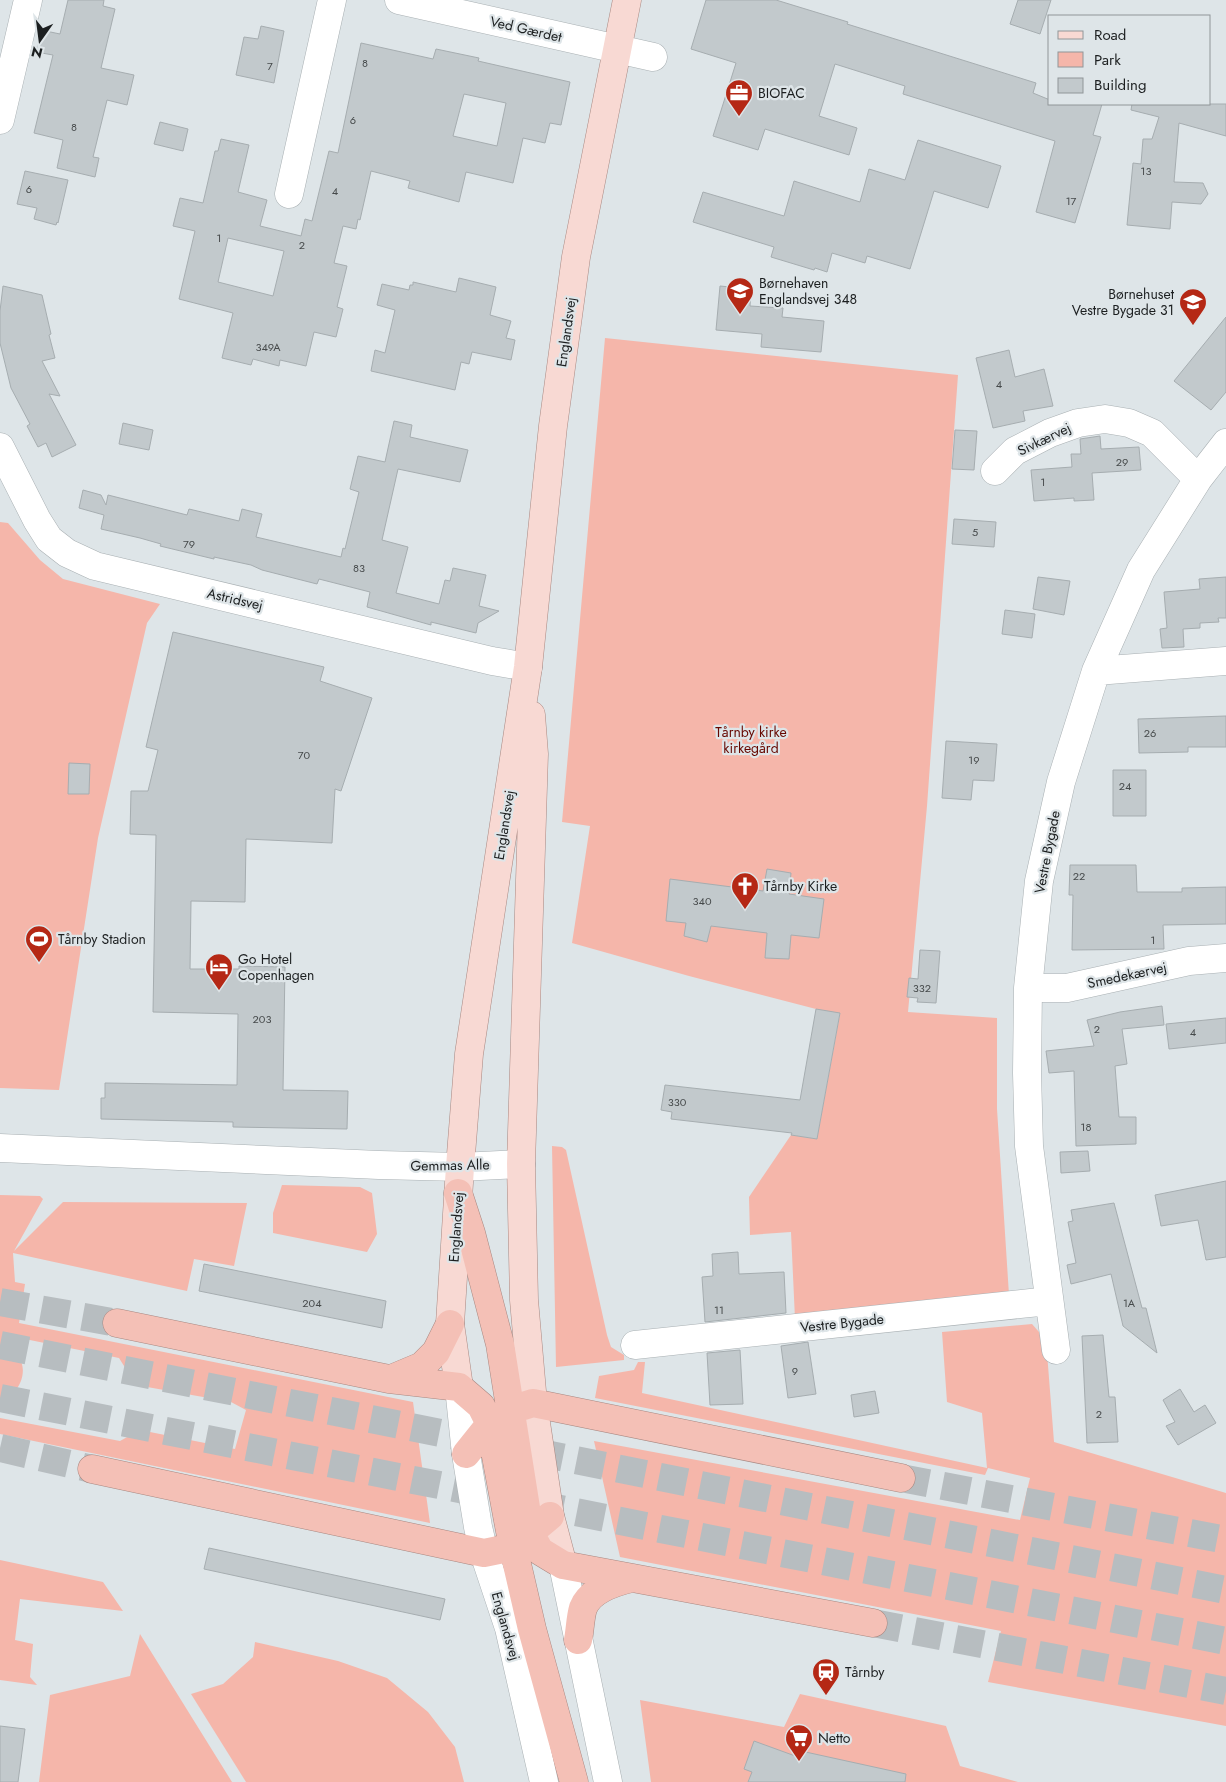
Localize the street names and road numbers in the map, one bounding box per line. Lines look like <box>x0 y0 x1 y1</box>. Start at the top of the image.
street label: Ved Gærdet <box>488 11 565 47</box>
street label: Englandsvej <box>551 296 581 368</box>
street label: Sivkærvej <box>1014 418 1074 460</box>
street label: Astridsvej <box>205 583 265 615</box>
street label: Englandsvej <box>489 789 519 861</box>
street label: Vestre Bygade <box>1029 809 1065 895</box>
street label: Smedekærvej <box>1086 957 1168 993</box>
street label: Gemmas Alle <box>410 1154 490 1176</box>
street label: Englandsvej <box>444 1191 468 1263</box>
street label: Vestre Bygade <box>799 1309 885 1337</box>
street label: Englandsvej <box>487 1589 525 1663</box>

